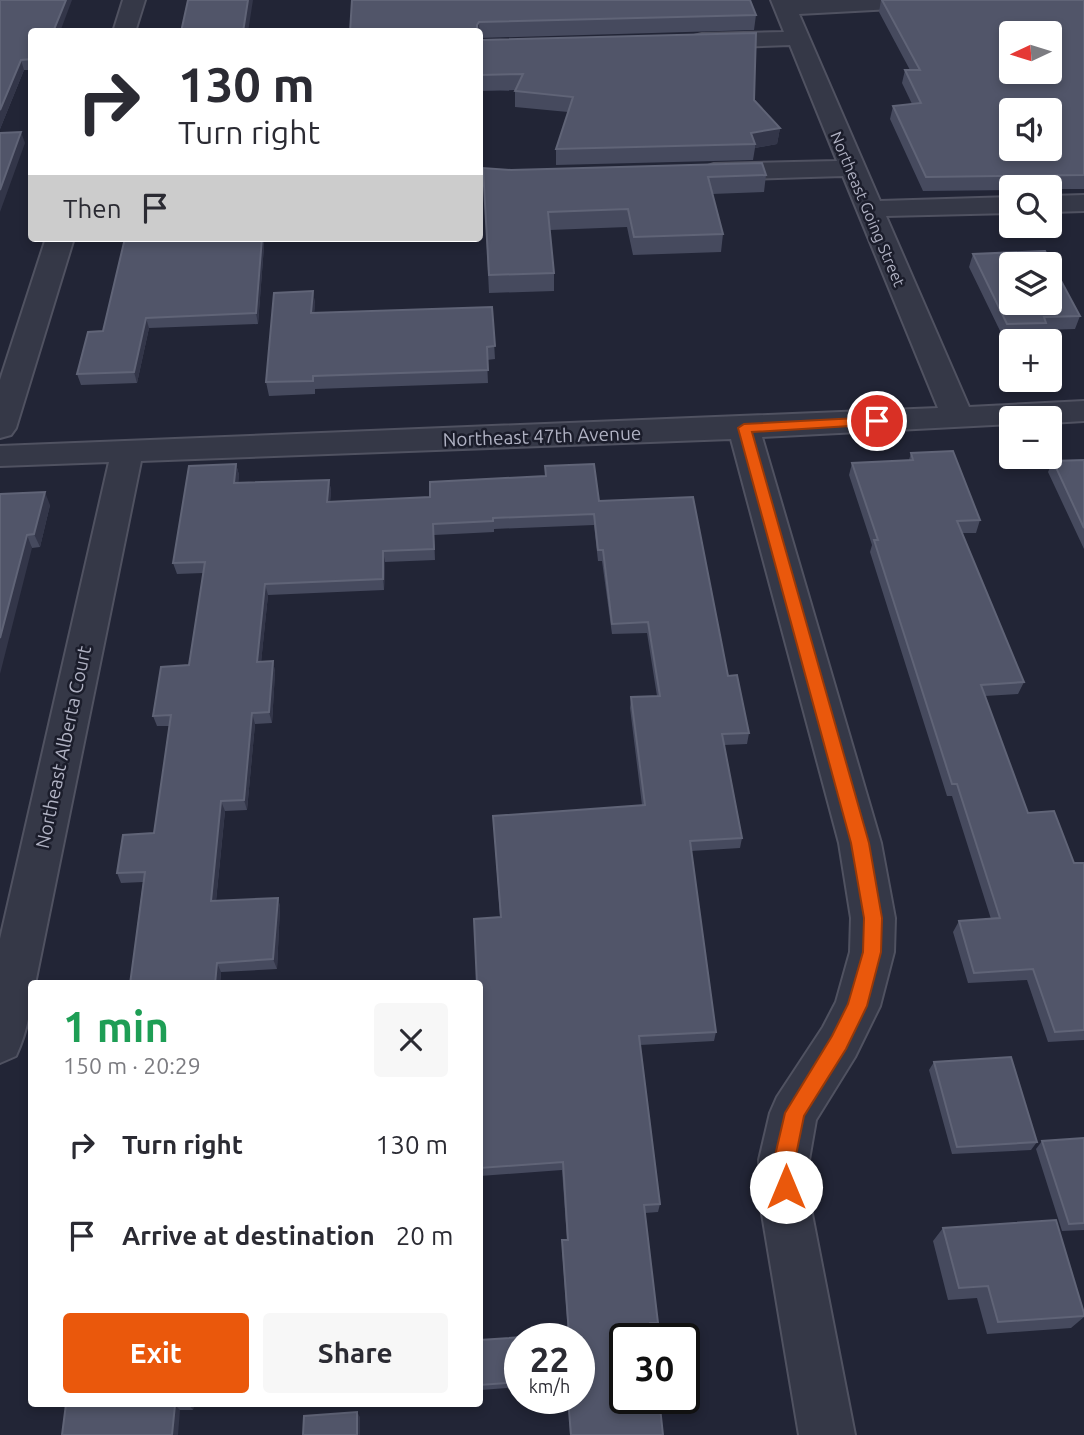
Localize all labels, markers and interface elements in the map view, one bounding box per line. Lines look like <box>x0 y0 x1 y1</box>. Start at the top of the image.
north arrow <box>999 21 1062 84</box>
map controls <box>999 21 1062 469</box>
icon: right <box>63 56 154 147</box>
text: 130 m <box>178 56 315 111</box>
button: sound <box>999 98 1062 161</box>
text: Turn right <box>178 114 320 150</box>
street label: Northeast Going Street <box>827 129 909 290</box>
button: search <box>999 175 1062 238</box>
icon: arrive <box>136 189 174 227</box>
text: Then <box>63 194 122 223</box>
button: layers <box>999 252 1062 315</box>
button: + <box>999 329 1062 392</box>
pin <box>847 391 907 451</box>
icon: arrive <box>858 402 896 440</box>
button: − <box>999 406 1062 469</box>
street label: Northeast 47th Avenue <box>442 422 642 450</box>
street label: Northeast Alberta Court <box>31 643 95 850</box>
text: 1 min <box>63 1003 169 1050</box>
button: close <box>374 1003 448 1077</box>
text: 150 m · 20:29 <box>63 1053 201 1078</box>
icon: right <box>63 1126 101 1164</box>
text: Turn right <box>122 1130 243 1159</box>
text: 130 m <box>376 1130 448 1159</box>
position arrow <box>749 1150 823 1224</box>
icon: arrive <box>63 1217 101 1255</box>
text: Arrive at destination <box>122 1221 375 1250</box>
text: 20 m <box>396 1221 453 1250</box>
button: Exit <box>63 1313 249 1393</box>
button: Share <box>263 1313 448 1393</box>
speed limit sign: 30 <box>609 1323 700 1414</box>
text: 22 <box>530 1339 569 1379</box>
text: km/h <box>529 1376 570 1396</box>

